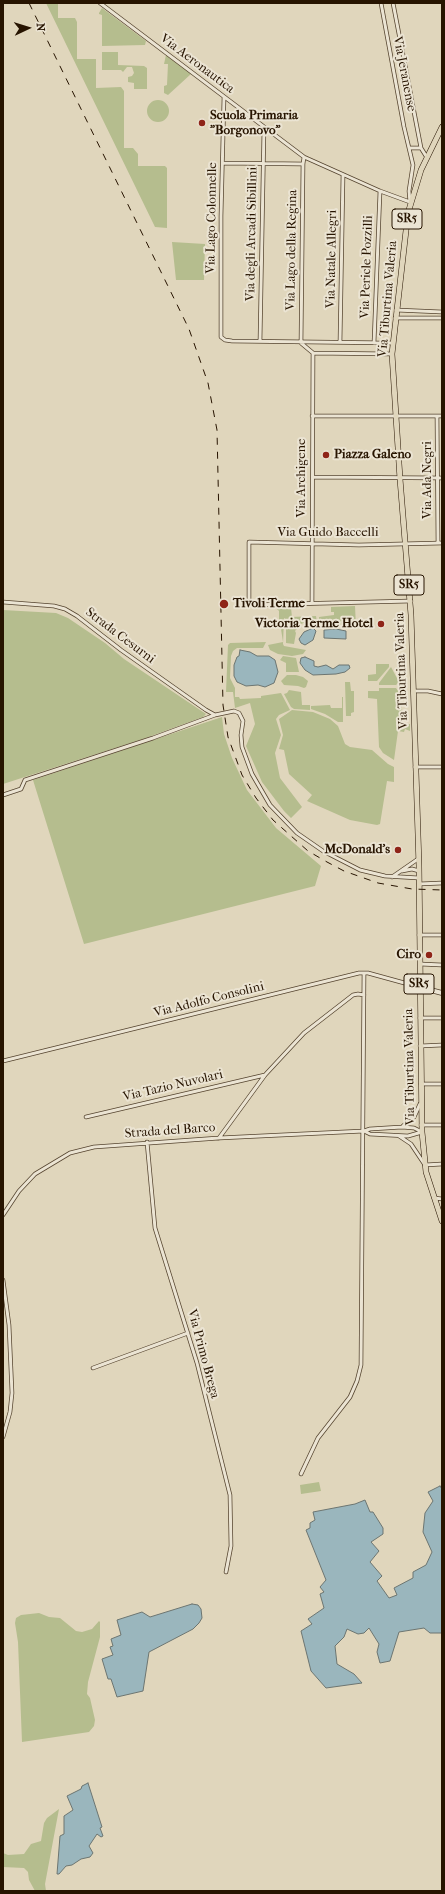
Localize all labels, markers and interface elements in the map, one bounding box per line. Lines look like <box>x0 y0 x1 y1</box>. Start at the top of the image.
north arrow <box>8 8 48 48</box>
text: N <box>34 22 47 32</box>
street label: Via Aeronautica <box>157 31 237 97</box>
street label: Via Jeranense <box>389 35 419 113</box>
place label: Scuola Primaria "Borgonovo" <box>210 108 298 139</box>
marker: Scuola Primaria "Borgonovo" <box>197 118 207 128</box>
street label: Via Lago Colonnelle <box>203 162 221 274</box>
street label: Via degli Arcadi Sibillini <box>243 167 261 301</box>
street label: Via Lago della Regina <box>283 189 301 311</box>
road number: SR5 <box>392 209 422 229</box>
street label: Via Natale Allegri <box>323 210 341 308</box>
street label: Via Pericle Pozzilli <box>357 215 377 319</box>
street label: Via Tiburtina Valeria <box>375 240 401 358</box>
street label: Via Archigene <box>294 438 310 518</box>
street label: Via Ada Negri <box>420 441 436 519</box>
place label: Piazza Galeno <box>334 447 411 463</box>
marker: Piazza Galeno <box>321 450 331 460</box>
street label: Via Guido Baccelli <box>277 525 379 541</box>
road number: SR5 <box>394 575 424 595</box>
place label: Tivoli Terme <box>233 596 305 612</box>
marker: Tivoli Terme <box>218 598 230 610</box>
street label: Strada Cesurni <box>82 605 158 667</box>
street label: Via Tiburtina Valeria <box>392 612 412 730</box>
place label: Victoria Terme Hotel <box>255 616 373 632</box>
marker: Victoria Terme Hotel <box>376 619 386 629</box>
place label: McDonald's <box>325 842 390 858</box>
marker: McDonald's <box>393 845 403 855</box>
place label: Ciro <box>396 947 421 963</box>
marker: Ciro <box>424 950 434 960</box>
road number: SR5 <box>404 974 434 994</box>
street label: Via Adolfo Consolini <box>152 979 266 1021</box>
street label: Via Tiburtina Valeria <box>401 1008 419 1126</box>
street label: Via Tazio Nuvolari <box>121 1067 225 1105</box>
street label: Strada del Barco <box>124 1120 216 1142</box>
street label: Via Primo Brega <box>184 1308 222 1400</box>

